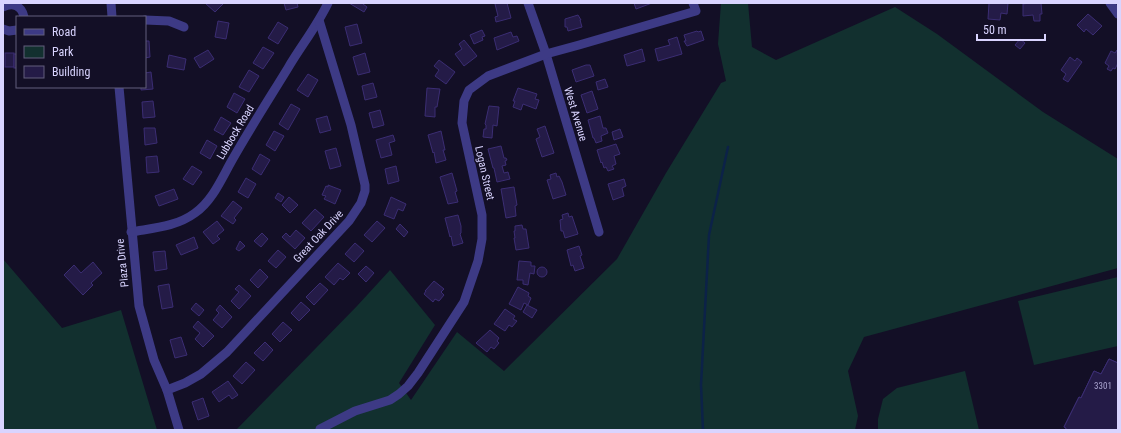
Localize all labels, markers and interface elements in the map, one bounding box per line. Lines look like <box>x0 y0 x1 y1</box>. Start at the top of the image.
legend <box>16 16 146 88</box>
scale bar <box>977 16 1045 42</box>
text: 50 m <box>983 23 1007 37</box>
text: Road <box>52 25 76 39</box>
text: Park <box>52 45 74 59</box>
text: Building <box>52 65 90 79</box>
street label: West Avenue <box>561 86 590 143</box>
street label: Lubbock Road <box>214 103 257 162</box>
street label: Logan Street <box>472 145 497 201</box>
street label: Great Oak Drive <box>291 207 346 265</box>
street label: Plaza Drive <box>113 238 131 288</box>
house number: 3301 <box>1094 381 1112 391</box>

